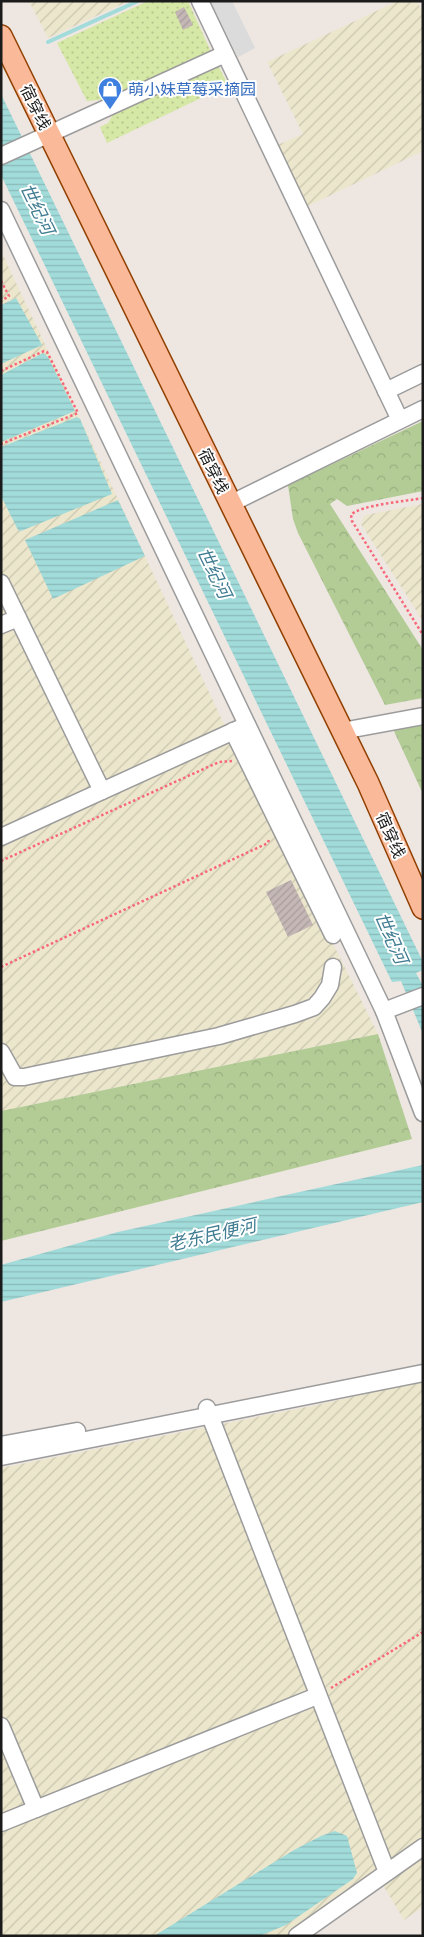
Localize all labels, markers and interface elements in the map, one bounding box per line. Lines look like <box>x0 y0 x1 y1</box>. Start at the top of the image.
shop icon: 萌小妹草莓采摘园 <box>97 76 123 110</box>
place label: 萌小妹草莓采摘园 <box>128 80 256 99</box>
street label: 宿穿线 <box>16 81 55 133</box>
water label: 世纪河 <box>15 180 60 241</box>
street label: 宿穿线 <box>194 445 233 497</box>
water label: 世纪河 <box>192 544 237 605</box>
street label: 宿穿线 <box>372 809 409 861</box>
water label: 世纪河 <box>370 909 413 970</box>
water label: 老东民便河 <box>166 1213 261 1256</box>

